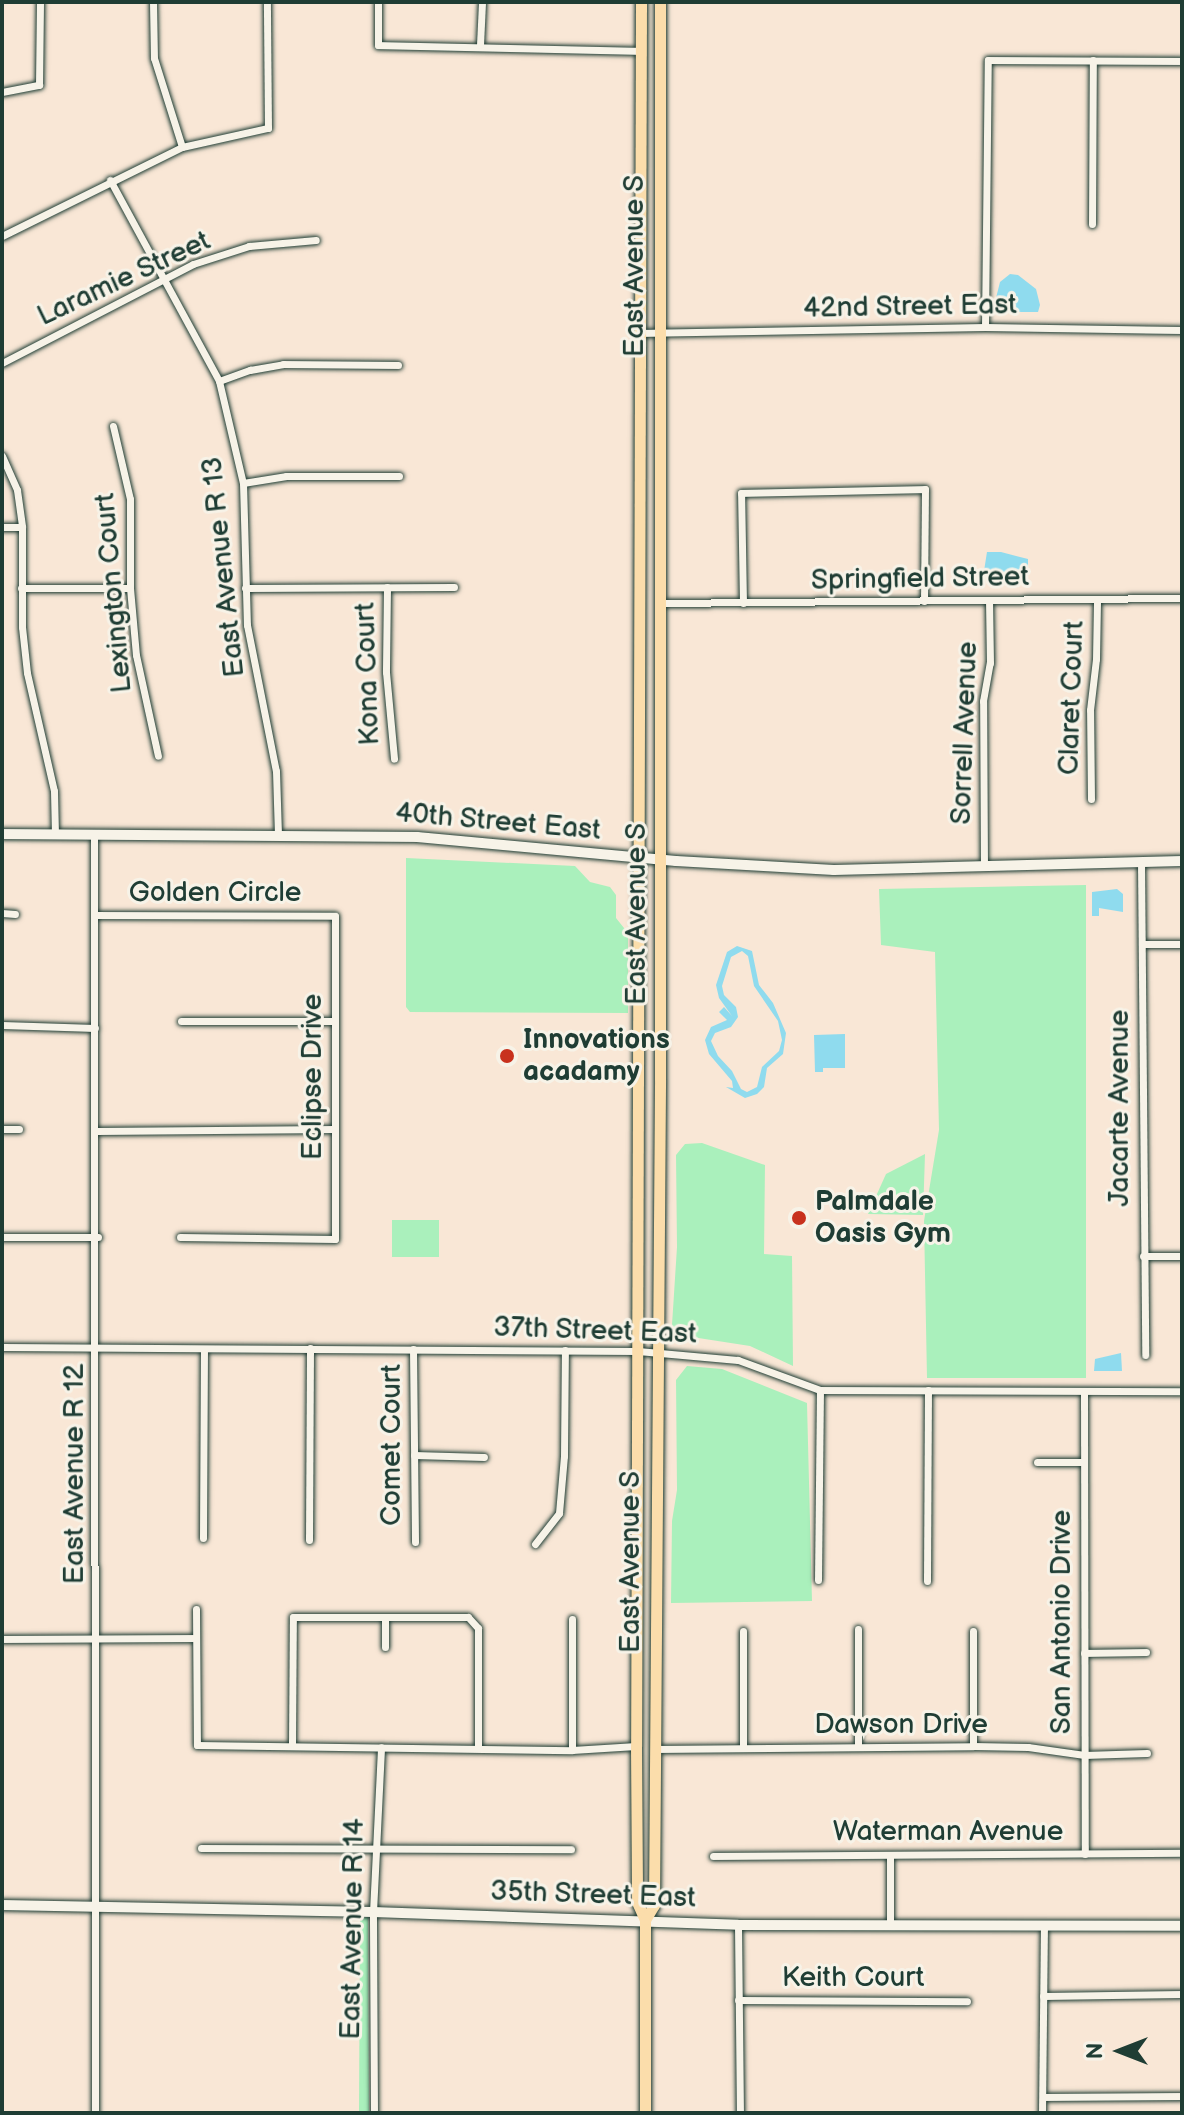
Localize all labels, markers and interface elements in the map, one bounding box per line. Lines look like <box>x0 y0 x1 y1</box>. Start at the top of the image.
street label: East Avenue S <box>618 175 652 357</box>
street label: Laramie Street <box>32 224 216 334</box>
street label: 42nd Street East <box>803 288 1017 326</box>
street label: East Avenue R 13 <box>196 455 252 679</box>
street label: Lexington Court <box>89 492 139 694</box>
street label: Springfield Street <box>810 560 1030 598</box>
street label: Kona Court <box>349 602 387 746</box>
street label: Claret Court <box>1053 620 1091 776</box>
street label: Sorrell Avenue <box>945 641 985 825</box>
street label: 40th Street East <box>394 796 602 848</box>
street label: East Avenue S <box>620 823 654 1005</box>
street label: Golden Circle <box>129 876 301 910</box>
street label: Eclipse Drive <box>296 994 330 1160</box>
street label: Jacarte Avenue <box>1103 1010 1137 1206</box>
place label: Innovations acadamy <box>523 1023 670 1089</box>
marker: Innovations acadamy <box>498 1047 516 1065</box>
place label: Palmdale Oasis Gym <box>815 1185 951 1251</box>
marker: Palmdale Oasis Gym <box>790 1209 808 1227</box>
street label: 37th Street East <box>493 1311 697 1351</box>
street label: East Avenue R 12 <box>58 1364 92 1584</box>
street label: Comet Court <box>375 1364 409 1526</box>
street label: East Avenue S <box>614 1471 648 1653</box>
street label: San Antonio Drive <box>1045 1510 1079 1734</box>
street label: Dawson Drive <box>814 1708 988 1742</box>
street label: Waterman Avenue <box>833 1815 1063 1849</box>
street label: East Avenue R 14 <box>334 1818 372 2040</box>
street label: 35th Street East <box>489 1875 697 1915</box>
street label: Keith Court <box>782 1961 924 1995</box>
north arrow <box>1080 2011 1160 2091</box>
text: N <box>1082 2043 1109 2059</box>

